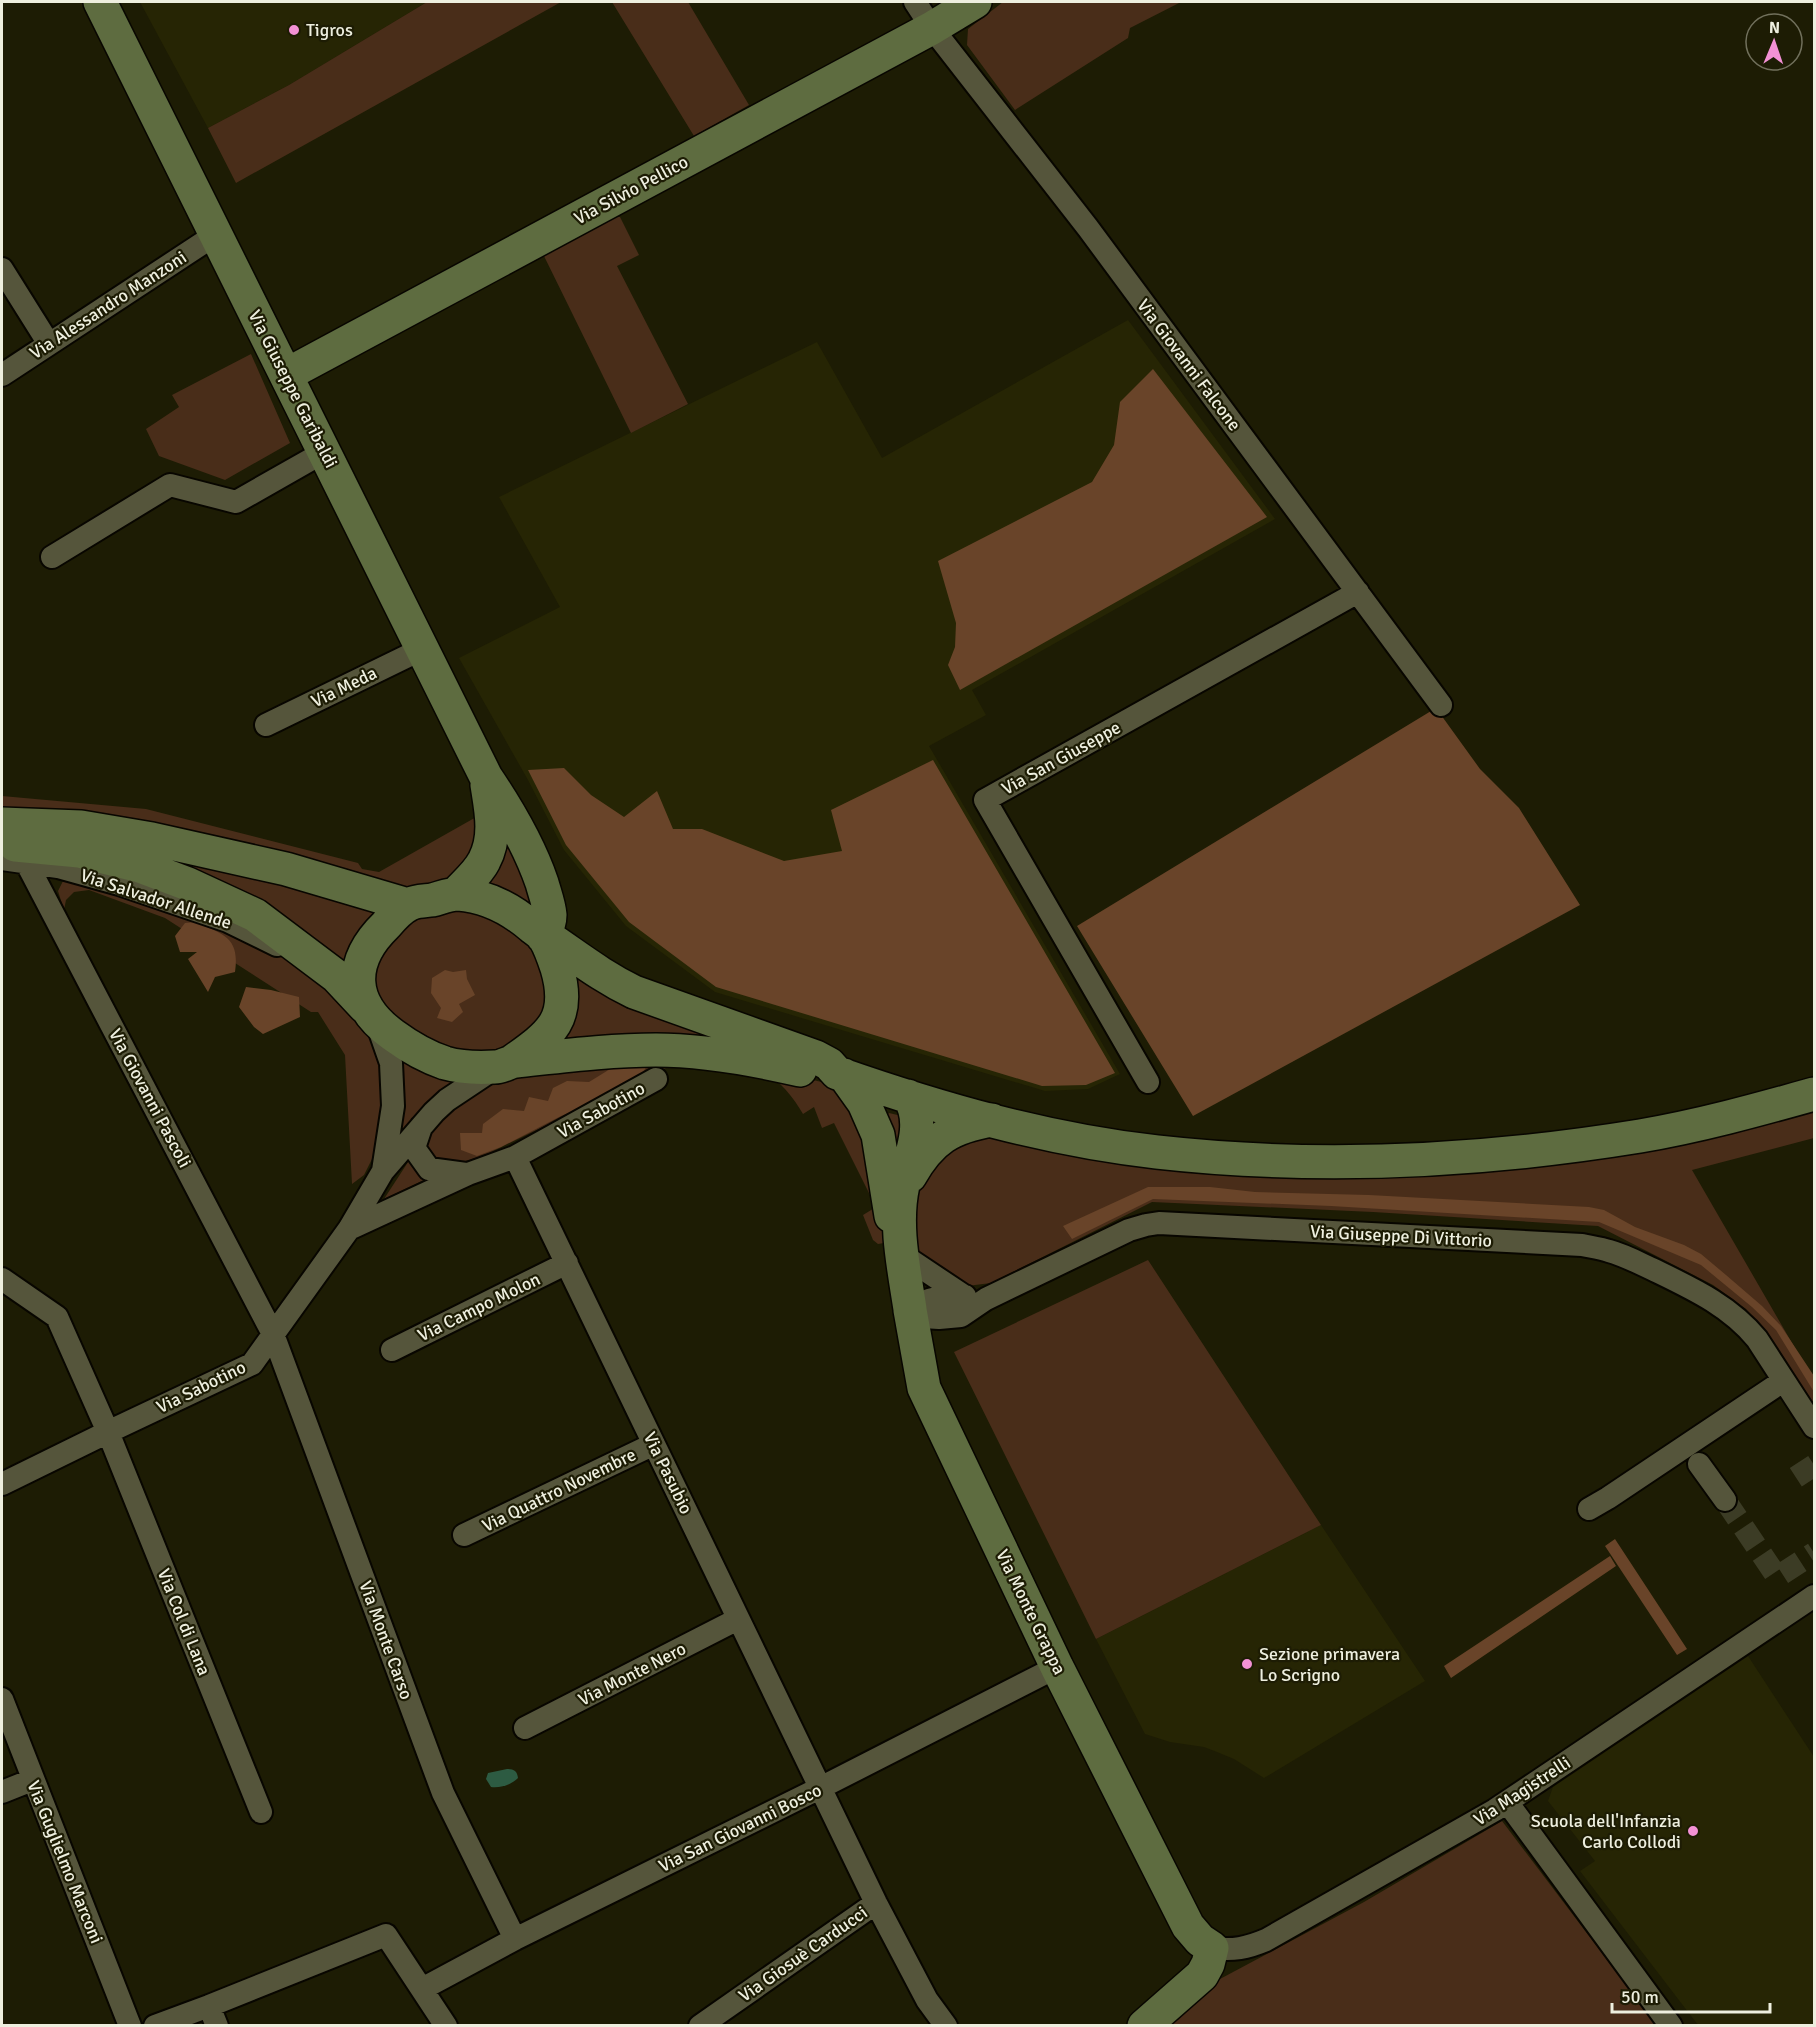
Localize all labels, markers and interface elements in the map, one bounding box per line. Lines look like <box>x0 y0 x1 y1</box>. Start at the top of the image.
north arrow <box>1744 12 1804 72</box>
text: N <box>1769 18 1780 38</box>
place label: Tigros <box>306 19 353 41</box>
marker: Tigros <box>287 23 301 37</box>
street label: Via Silvio Pellico <box>570 151 692 229</box>
street label: Via Alessandro Manzoni <box>26 246 190 364</box>
street label: Via Giovanni Falcone <box>1132 295 1246 435</box>
street label: Via Giuseppe Garibaldi <box>244 306 342 472</box>
street label: Via Meda <box>307 662 381 712</box>
street label: Via San Giuseppe <box>998 716 1124 800</box>
street label: Via Salvador Allende <box>78 864 234 934</box>
street label: Via Giovanni Pascoli <box>104 1025 196 1171</box>
street label: Via Sabotino <box>553 1077 649 1143</box>
street label: Via Giuseppe Di Vittorio <box>1309 1220 1493 1252</box>
street label: Via Campo Molon <box>414 1268 544 1346</box>
street label: Via Sabotino <box>153 1356 249 1418</box>
street label: Via Pasubio <box>639 1428 697 1518</box>
street label: Via Quattro Novembre <box>478 1443 640 1537</box>
street label: Via Monte Grappa <box>991 1546 1071 1678</box>
street label: Via Col di Lana <box>153 1565 215 1679</box>
street label: Via Monte Carso <box>354 1578 418 1702</box>
street label: Via Monte Nero <box>574 1637 690 1711</box>
place label: Sezione primavera Lo Scrigno <box>1259 1643 1400 1686</box>
marker: Sezione primavera Lo Scrigno <box>1240 1657 1254 1671</box>
street label: Via Magistrelli <box>1470 1752 1574 1830</box>
street label: Via Guglielmo Marconi <box>22 1777 108 1947</box>
street label: Via San Giovanni Bosco <box>655 1779 825 1877</box>
place label: Scuola dell'Infanzia Carlo Collodi <box>1531 1810 1681 1853</box>
marker: Scuola dell'Infanzia Carlo Collodi <box>1686 1824 1700 1838</box>
street label: Via Giosuè Carducci <box>734 1901 872 2007</box>
scale bar <box>1612 1976 1770 2014</box>
text: 50 m <box>1621 1986 1659 2008</box>

